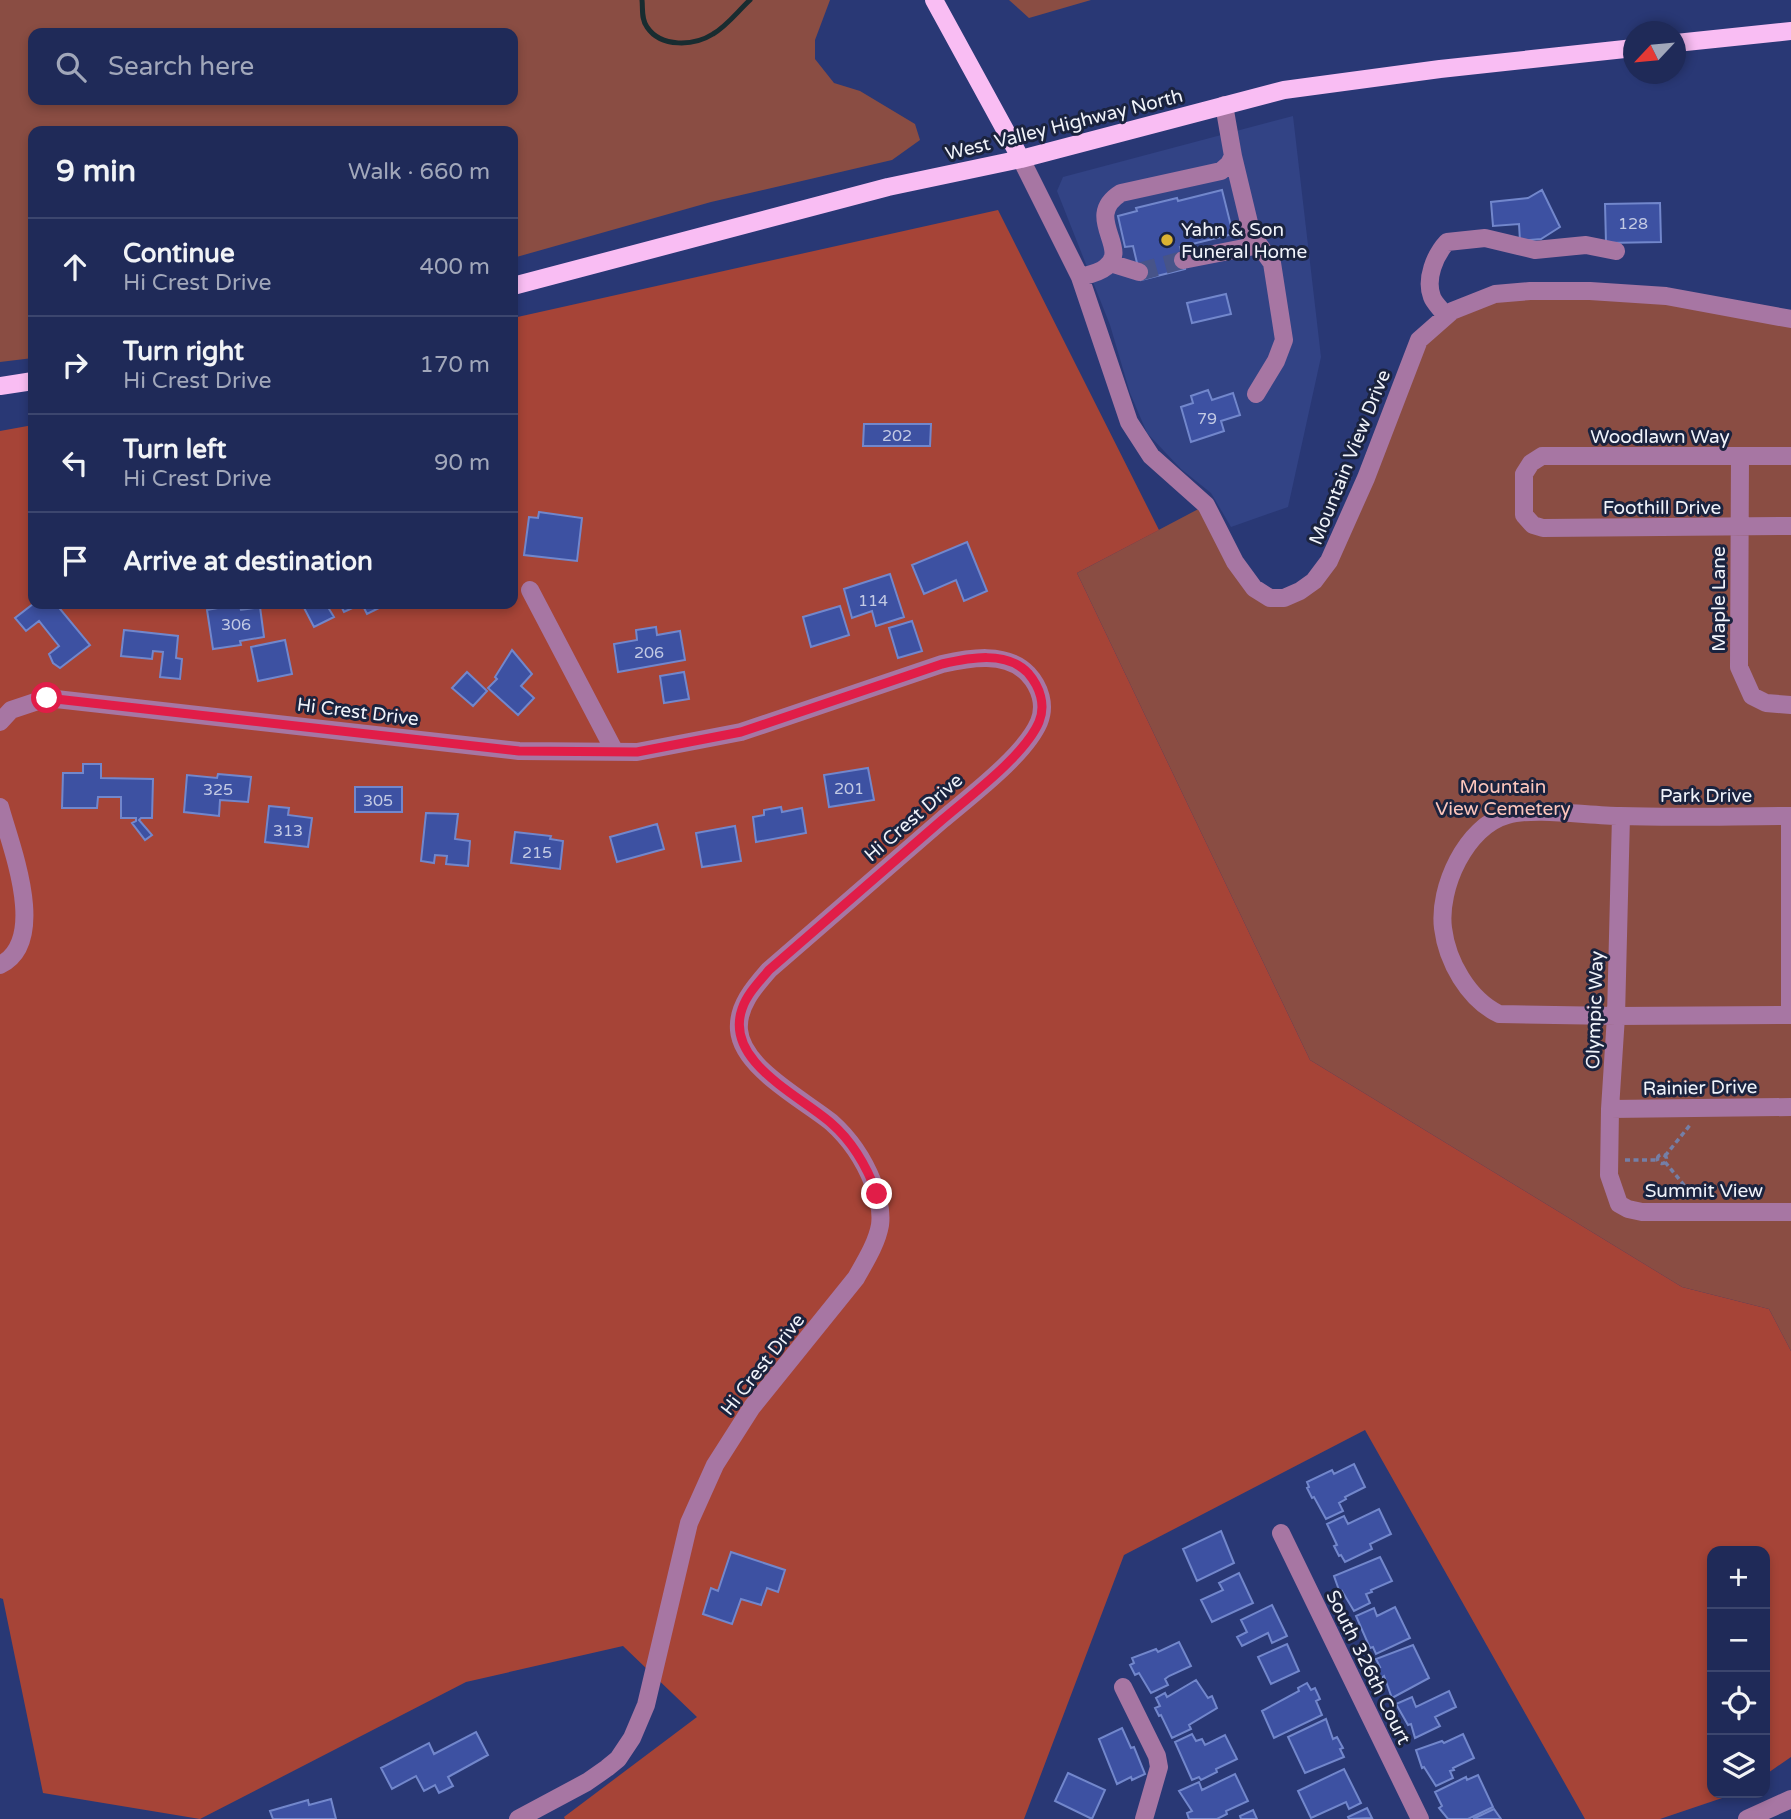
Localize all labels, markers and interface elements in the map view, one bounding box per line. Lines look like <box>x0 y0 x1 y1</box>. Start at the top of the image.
north arrow <box>1623 21 1686 84</box>
search box <box>28 28 518 105</box>
icon: search <box>52 48 90 86</box>
text: Search here <box>108 51 254 82</box>
street label: West Valley Highway North <box>943 85 1185 165</box>
text: 9 min <box>56 153 136 190</box>
text: Walk · 660 m <box>348 158 490 186</box>
house number: 128 <box>1618 214 1648 234</box>
place label: Yahn & Son Funeral Home <box>1181 219 1307 263</box>
marker: Yahn & Son Funeral Home <box>1159 232 1175 248</box>
text: Continue <box>123 238 235 269</box>
icon: ahead <box>56 248 94 286</box>
text: 400 m <box>420 253 490 281</box>
text: Hi Crest Drive <box>123 269 272 297</box>
text: Turn right <box>123 336 244 367</box>
icon: right <box>56 346 94 384</box>
text: 170 m <box>420 351 490 379</box>
text: Hi Crest Drive <box>123 367 272 395</box>
street label: Mountain View Drive <box>1305 367 1395 548</box>
house number: 79 <box>1197 409 1217 429</box>
house number: 202 <box>882 426 912 446</box>
street label: Woodlawn Way <box>1590 426 1730 448</box>
text: Turn left <box>123 434 226 465</box>
icon: left <box>56 444 94 482</box>
text: 90 m <box>434 449 490 477</box>
text: Hi Crest Drive <box>123 465 272 493</box>
street label: Foothill Drive <box>1603 497 1721 519</box>
icon: arrive <box>56 542 94 580</box>
text: Arrive at destination <box>123 546 373 577</box>
street label: Maple Lane <box>1708 546 1730 652</box>
house number: 114 <box>858 591 888 611</box>
house number: 306 <box>221 615 251 635</box>
house number: 206 <box>634 643 664 663</box>
route start <box>31 682 62 713</box>
street label: Hi Crest Drive <box>296 694 420 730</box>
street label: Hi Crest Drive <box>860 769 967 866</box>
park label: Mountain View Cemetery <box>1435 776 1571 820</box>
house number: 201 <box>834 779 864 799</box>
house number: 325 <box>203 780 233 800</box>
street label: Park Drive <box>1660 785 1752 807</box>
house number: 305 <box>363 791 393 811</box>
house number: 313 <box>273 821 303 841</box>
house number: 215 <box>522 843 552 863</box>
street label: Olympic Way <box>1582 950 1608 1070</box>
street label: Rainier Drive <box>1642 1076 1758 1100</box>
route end <box>861 1178 892 1209</box>
street label: Summit View <box>1645 1180 1763 1202</box>
street label: Hi Crest Drive <box>716 1310 809 1420</box>
map controls <box>1707 1546 1770 1798</box>
button: + <box>1707 1546 1770 1609</box>
street label: South 326th Court <box>1321 1587 1415 1748</box>
button: − <box>1707 1609 1770 1672</box>
button: locate <box>1707 1672 1770 1735</box>
button: layers <box>1707 1735 1770 1798</box>

